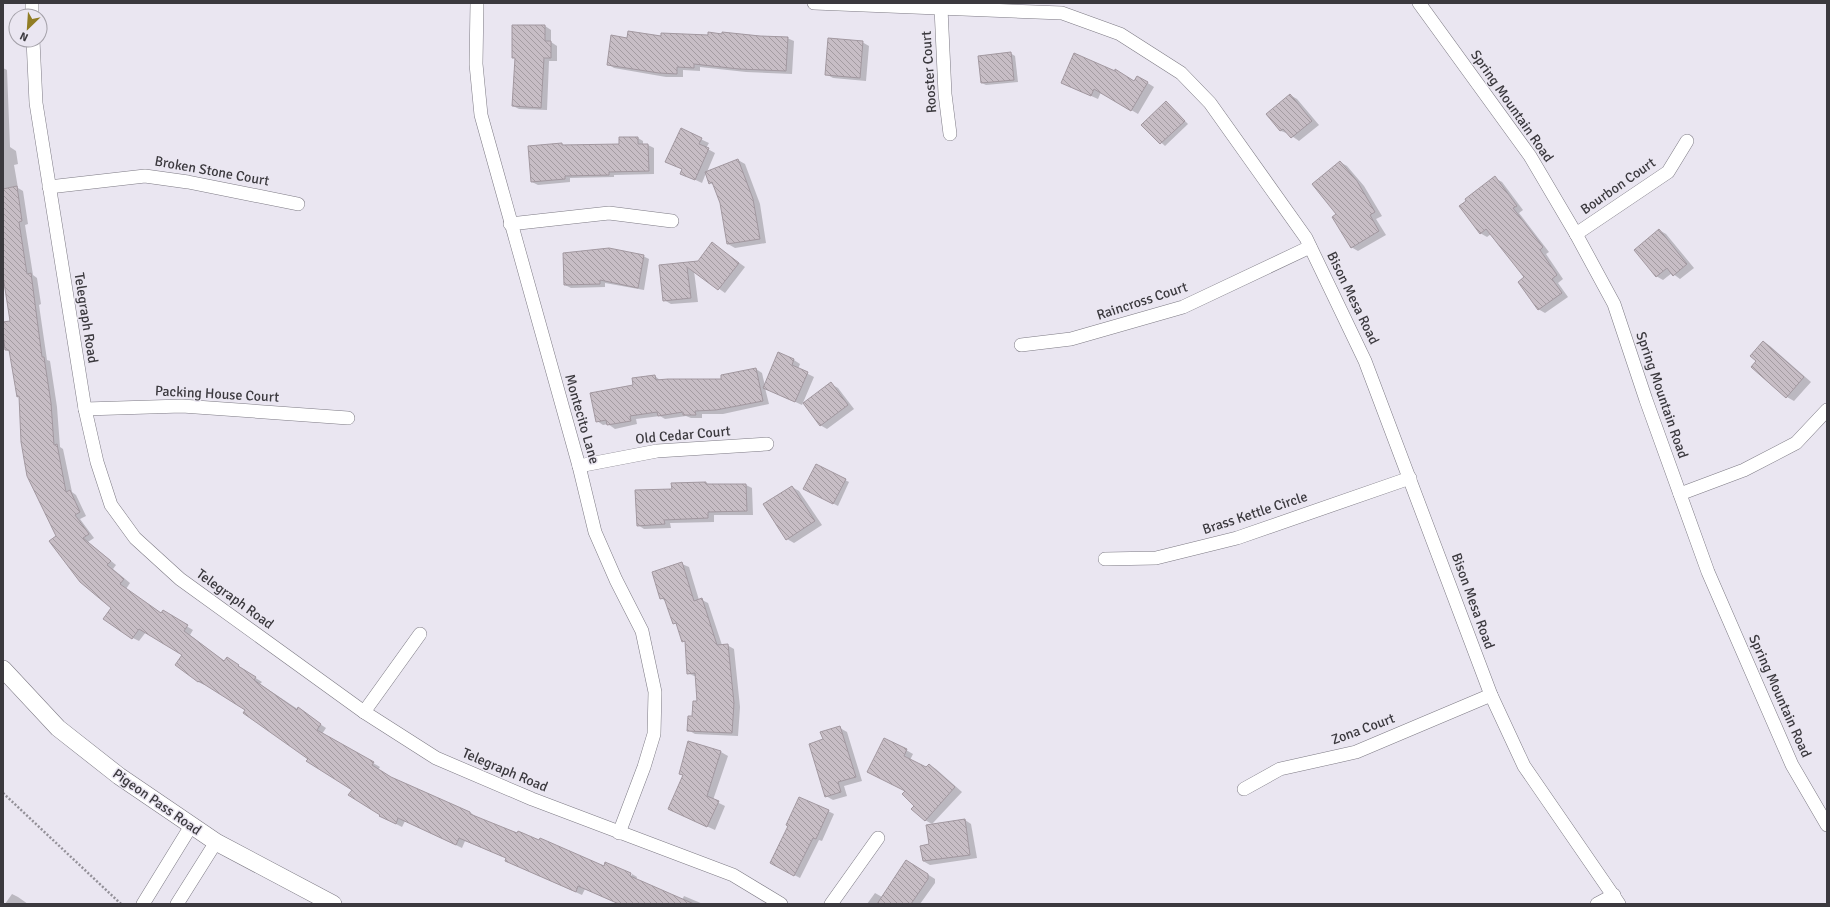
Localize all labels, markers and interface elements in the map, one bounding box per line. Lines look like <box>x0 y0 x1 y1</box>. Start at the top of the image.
north arrow <box>8 8 48 48</box>
text: N <box>18 29 30 44</box>
street label: Rooster Court <box>918 30 940 114</box>
street label: Spring Mountain Road <box>1467 47 1557 165</box>
street label: Broken Stone Court <box>153 153 271 189</box>
street label: Bourbon Court <box>1577 154 1659 218</box>
street label: Bison Mesa Road <box>1323 249 1383 347</box>
street label: Telegraph Road <box>70 272 102 364</box>
street label: Raincross Court <box>1094 278 1190 324</box>
street label: Spring Mountain Road <box>1632 329 1692 461</box>
street label: Montecito Lane <box>561 372 603 466</box>
street label: Packing House Court <box>154 382 280 406</box>
street label: Old Cedar Court <box>635 422 731 448</box>
street label: Brass Kettle Circle <box>1200 488 1310 538</box>
street label: Bison Mesa Road <box>1448 551 1498 651</box>
street label: Telegraph Road <box>193 565 277 633</box>
street label: Spring Mountain Road <box>1745 632 1815 760</box>
street label: Zona Court <box>1329 710 1397 748</box>
street label: Telegraph Road <box>460 744 550 796</box>
street label: Pigeon Pass Road <box>109 765 205 839</box>

